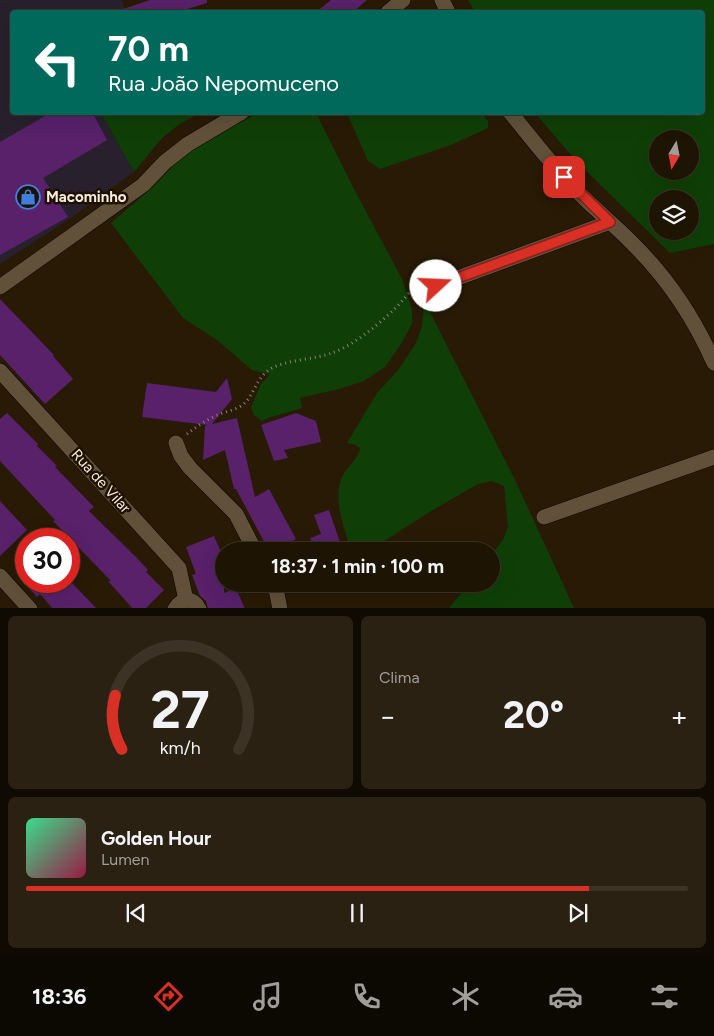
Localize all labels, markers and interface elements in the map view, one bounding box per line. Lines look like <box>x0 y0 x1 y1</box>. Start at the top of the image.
text: 70 m <box>108 28 189 70</box>
icon: left <box>25 30 90 95</box>
text: Rua João Nepomuceno <box>108 70 339 97</box>
north arrow <box>649 130 699 180</box>
map controls <box>649 130 699 240</box>
pin <box>543 156 585 198</box>
icon: arrive <box>550 163 578 191</box>
shop icon: Macominho <box>15 184 41 210</box>
place label: Macominho <box>46 188 127 206</box>
button: layers <box>649 190 699 240</box>
position arrow <box>409 259 461 311</box>
street label: Rua de Vilar <box>68 445 134 517</box>
speed limit sign: 30 <box>15 528 80 593</box>
text: 18:37 · 1 min · 100 m <box>271 555 444 578</box>
text: Clima <box>379 668 420 687</box>
text: 27 <box>151 679 210 741</box>
text: 20° <box>503 692 564 738</box>
text: − <box>379 699 396 733</box>
text: + <box>671 699 688 733</box>
text: km/h <box>160 737 201 758</box>
text: Golden Hour <box>101 827 211 850</box>
text: Lumen <box>101 850 150 869</box>
icon: previous <box>122 899 150 927</box>
icon: pause <box>343 899 371 927</box>
icon: next <box>564 899 592 927</box>
icon: directions <box>151 979 186 1014</box>
icon: music <box>250 979 285 1014</box>
icon: phone <box>349 979 384 1014</box>
icon: climate <box>448 979 483 1014</box>
icon: car <box>548 979 583 1014</box>
icon: filters <box>647 979 682 1014</box>
text: 18:36 <box>32 983 86 1010</box>

